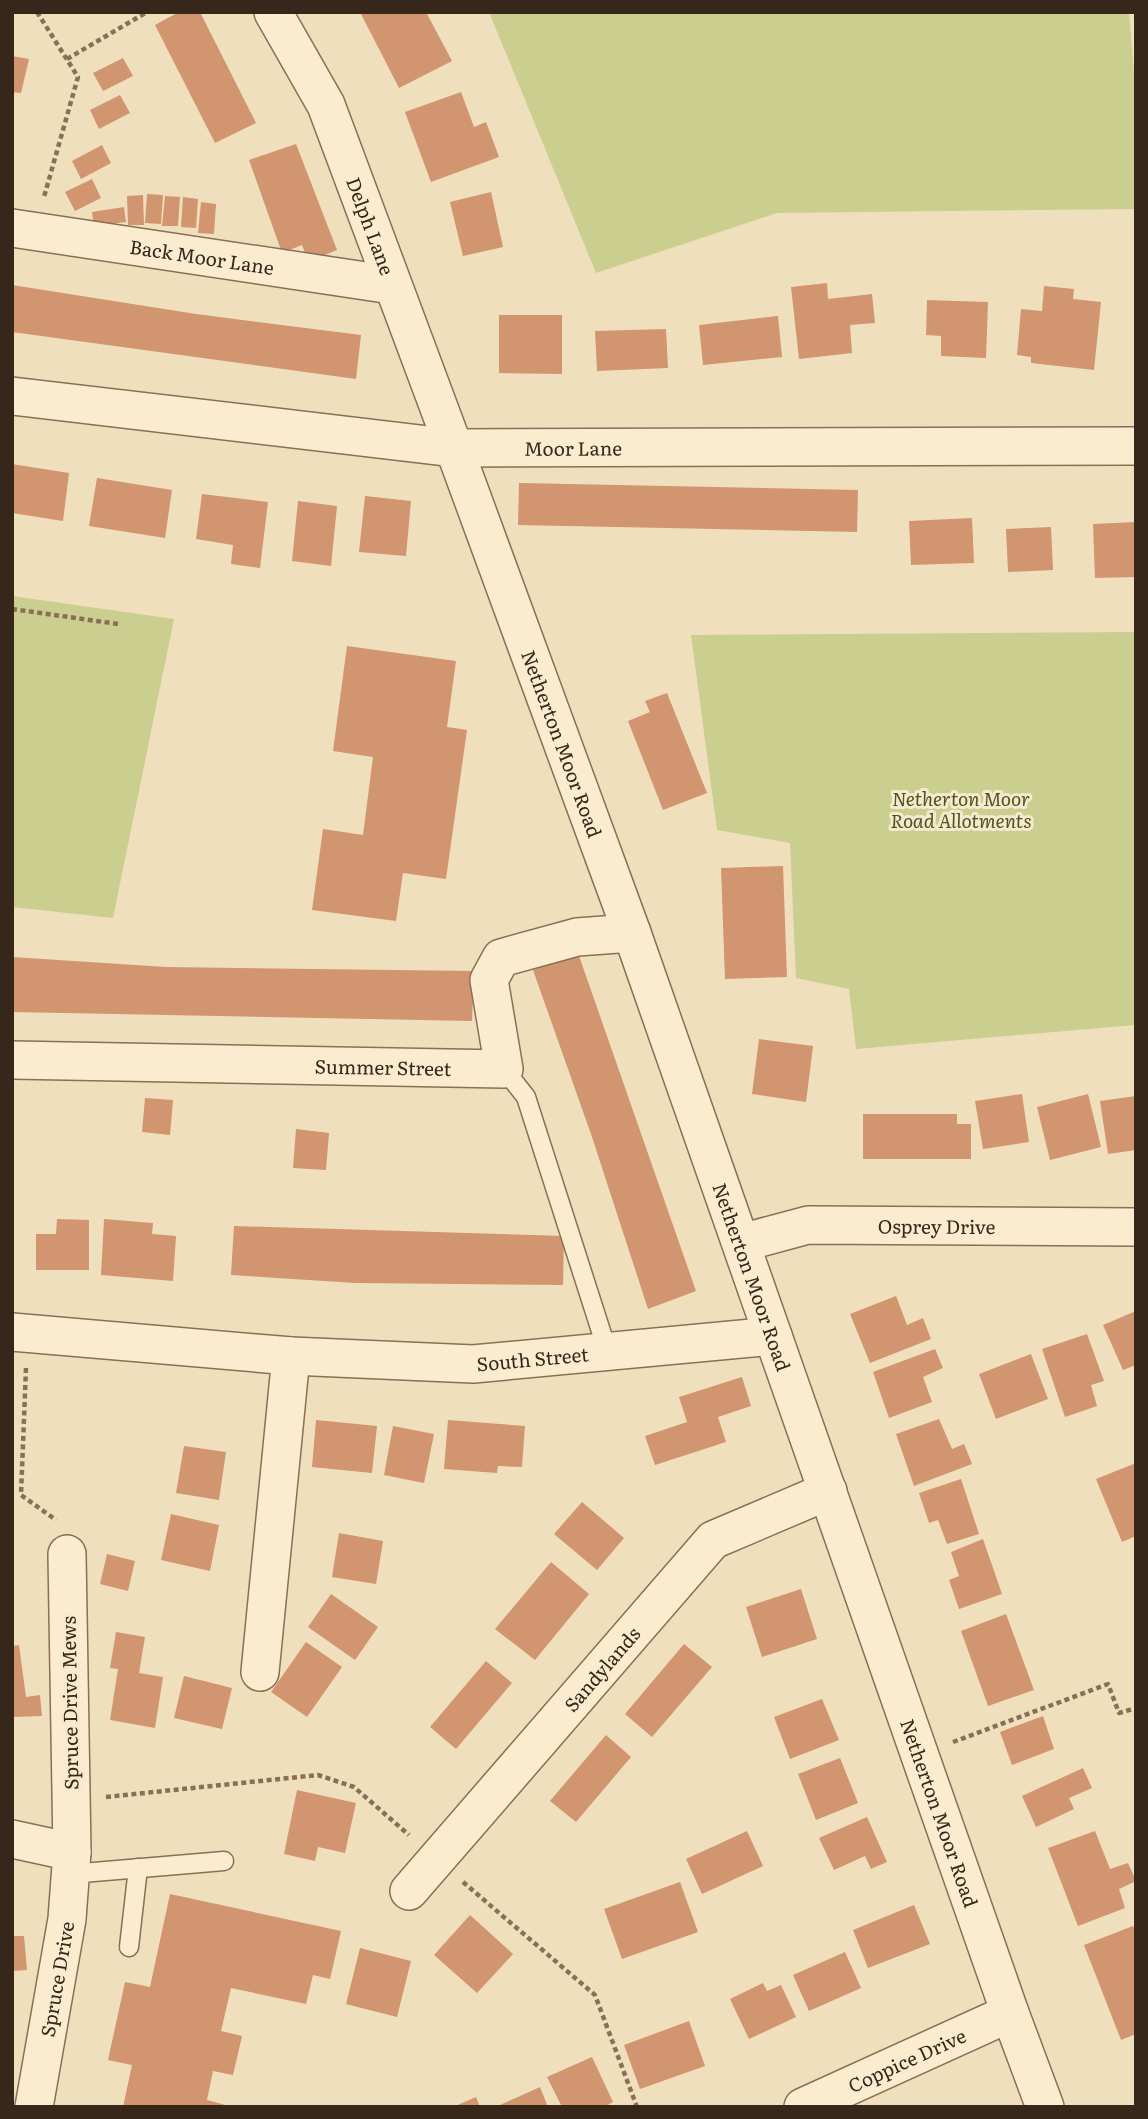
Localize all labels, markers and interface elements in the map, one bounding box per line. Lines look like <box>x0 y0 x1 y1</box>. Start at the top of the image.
street label: Delph Lane <box>340 173 402 279</box>
street label: Back Moor Lane <box>128 232 276 281</box>
street label: Moor Lane <box>524 434 622 462</box>
street label: Netherton Moor Road <box>515 646 610 842</box>
park label: Netherton Moor Road Allotments <box>890 784 1032 834</box>
street label: Summer Street <box>314 1052 452 1082</box>
street label: Netherton Moor Road <box>706 1179 798 1375</box>
street label: Osprey Drive <box>878 1211 996 1240</box>
street label: South Street <box>475 1339 590 1378</box>
street label: Spruce Drive Mews <box>53 1615 85 1790</box>
street label: Sandylands <box>557 1620 646 1717</box>
street label: Netherton Moor Road <box>894 1715 986 1911</box>
street label: Spruce Drive <box>33 1919 80 2039</box>
street label: Coppice Drive <box>843 2021 970 2099</box>

